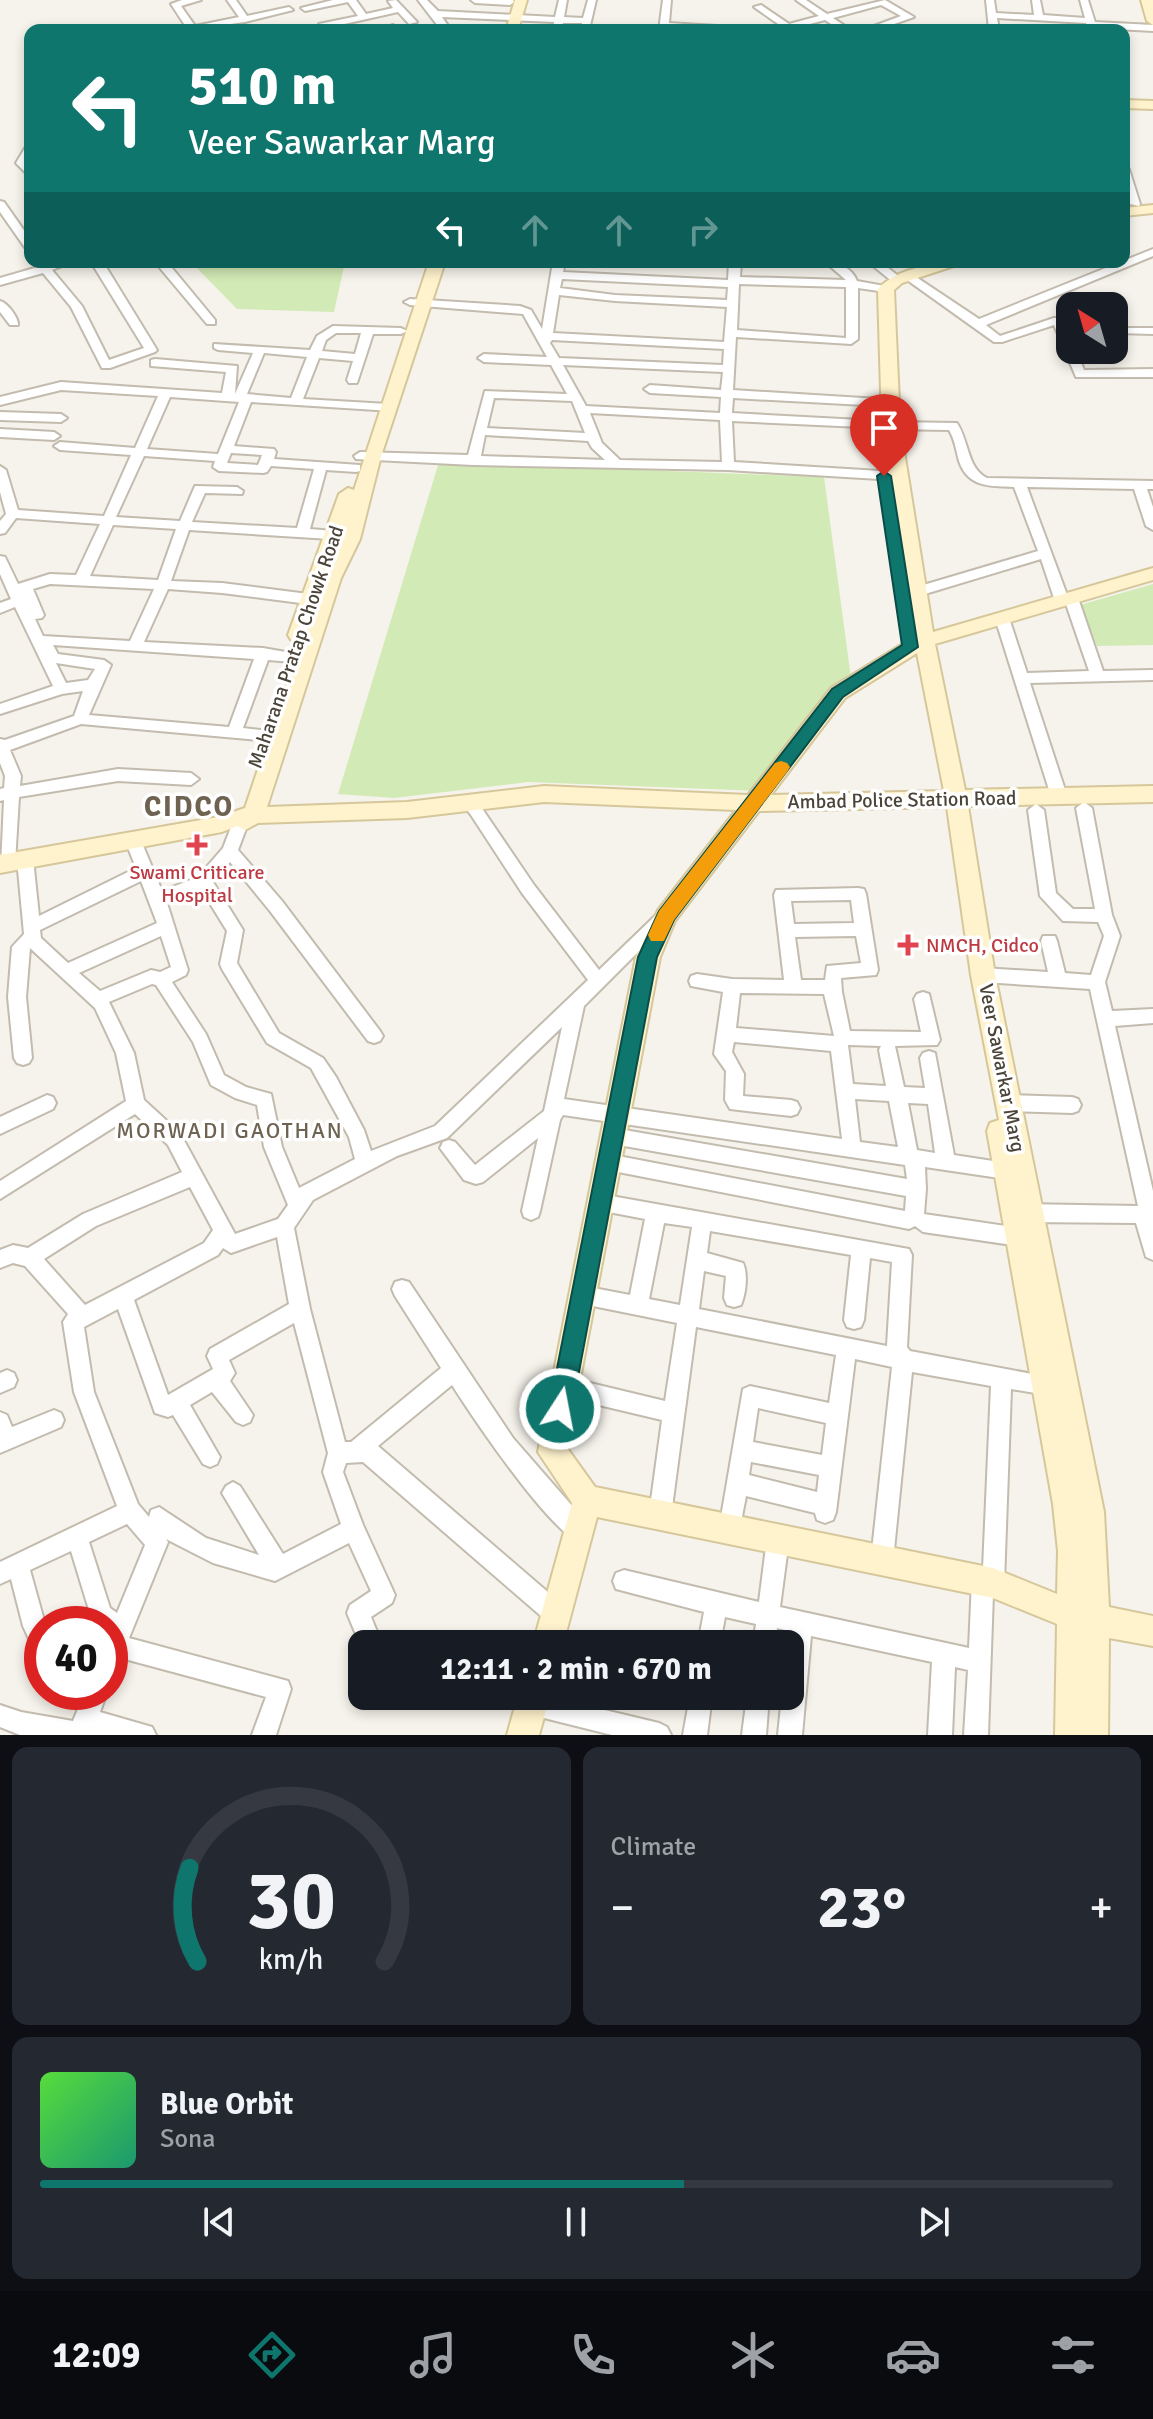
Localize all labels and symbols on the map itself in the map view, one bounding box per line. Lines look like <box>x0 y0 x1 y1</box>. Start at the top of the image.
north arrow <box>1056 292 1128 364</box>
pin <box>850 394 918 476</box>
street label: Maharana Pratap Chowk Road <box>243 522 349 772</box>
street label: Ambad Police Station Road <box>787 786 1017 814</box>
district label: CIDCO <box>144 790 234 824</box>
marker: Swami Criticare Hospital <box>186 834 208 856</box>
place label: Swami Criticare Hospital <box>129 860 265 908</box>
place label: NMCH, Cidco <box>926 933 1039 958</box>
marker: NMCH, Cidco <box>897 934 919 956</box>
street label: Veer Sawarkar Marg <box>973 982 1031 1154</box>
district label: MORWADI GAOTHAN <box>116 1117 344 1144</box>
position arrow <box>518 1367 602 1451</box>
speed limit sign: 40 <box>24 1606 128 1710</box>

